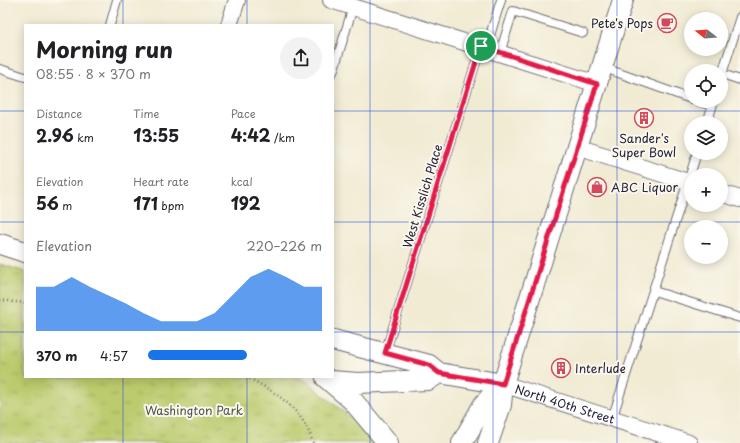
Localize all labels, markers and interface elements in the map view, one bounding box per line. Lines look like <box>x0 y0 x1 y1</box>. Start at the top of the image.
cafe icon: Pete's Pops <box>656 12 678 34</box>
north arrow <box>684 12 728 56</box>
map controls <box>684 12 728 264</box>
place label: Pete's Pops <box>591 14 653 32</box>
pin <box>464 29 498 63</box>
text: Morning run <box>36 32 173 65</box>
icon: arrive <box>470 35 492 57</box>
button: share <box>280 37 322 79</box>
text: 08:55 · 8 × 370 m <box>36 64 151 83</box>
button: locate <box>684 64 728 108</box>
text: Distance <box>36 105 82 122</box>
text: Time <box>133 105 159 122</box>
text: Pace <box>231 105 255 122</box>
building icon: Sander's Super Bowl <box>633 107 655 129</box>
button: layers <box>684 116 728 160</box>
text: 2.96 <box>36 122 74 148</box>
text: 13:55 <box>133 122 179 148</box>
text: 4:42 <box>231 122 270 148</box>
text: km <box>74 129 94 146</box>
text: /km <box>270 129 295 146</box>
place label: Sander's Super Bowl <box>612 129 676 161</box>
street label: West Kisslich Place <box>398 142 446 250</box>
button: + <box>684 168 728 212</box>
text: Elevation <box>36 173 83 190</box>
text: Heart rate <box>133 173 189 190</box>
text: kcal <box>231 173 253 190</box>
shop icon: ABC Liquor <box>586 176 608 198</box>
place label: ABC Liquor <box>611 178 679 196</box>
text: 56 <box>36 190 59 216</box>
text: 171 <box>133 190 158 216</box>
text: 192 <box>231 190 260 216</box>
text: m <box>59 197 72 214</box>
text: bpm <box>158 197 184 214</box>
button: − <box>684 220 728 264</box>
text: Elevation <box>36 236 92 255</box>
text: 220–226 m <box>247 236 322 255</box>
text: 370 m <box>36 346 77 365</box>
text: 4:57 <box>100 346 128 365</box>
building icon: Interlude <box>550 357 572 379</box>
place label: Interlude <box>575 359 626 377</box>
street label: North 40th Street <box>513 379 617 428</box>
park label: Washington Park <box>145 401 243 419</box>

